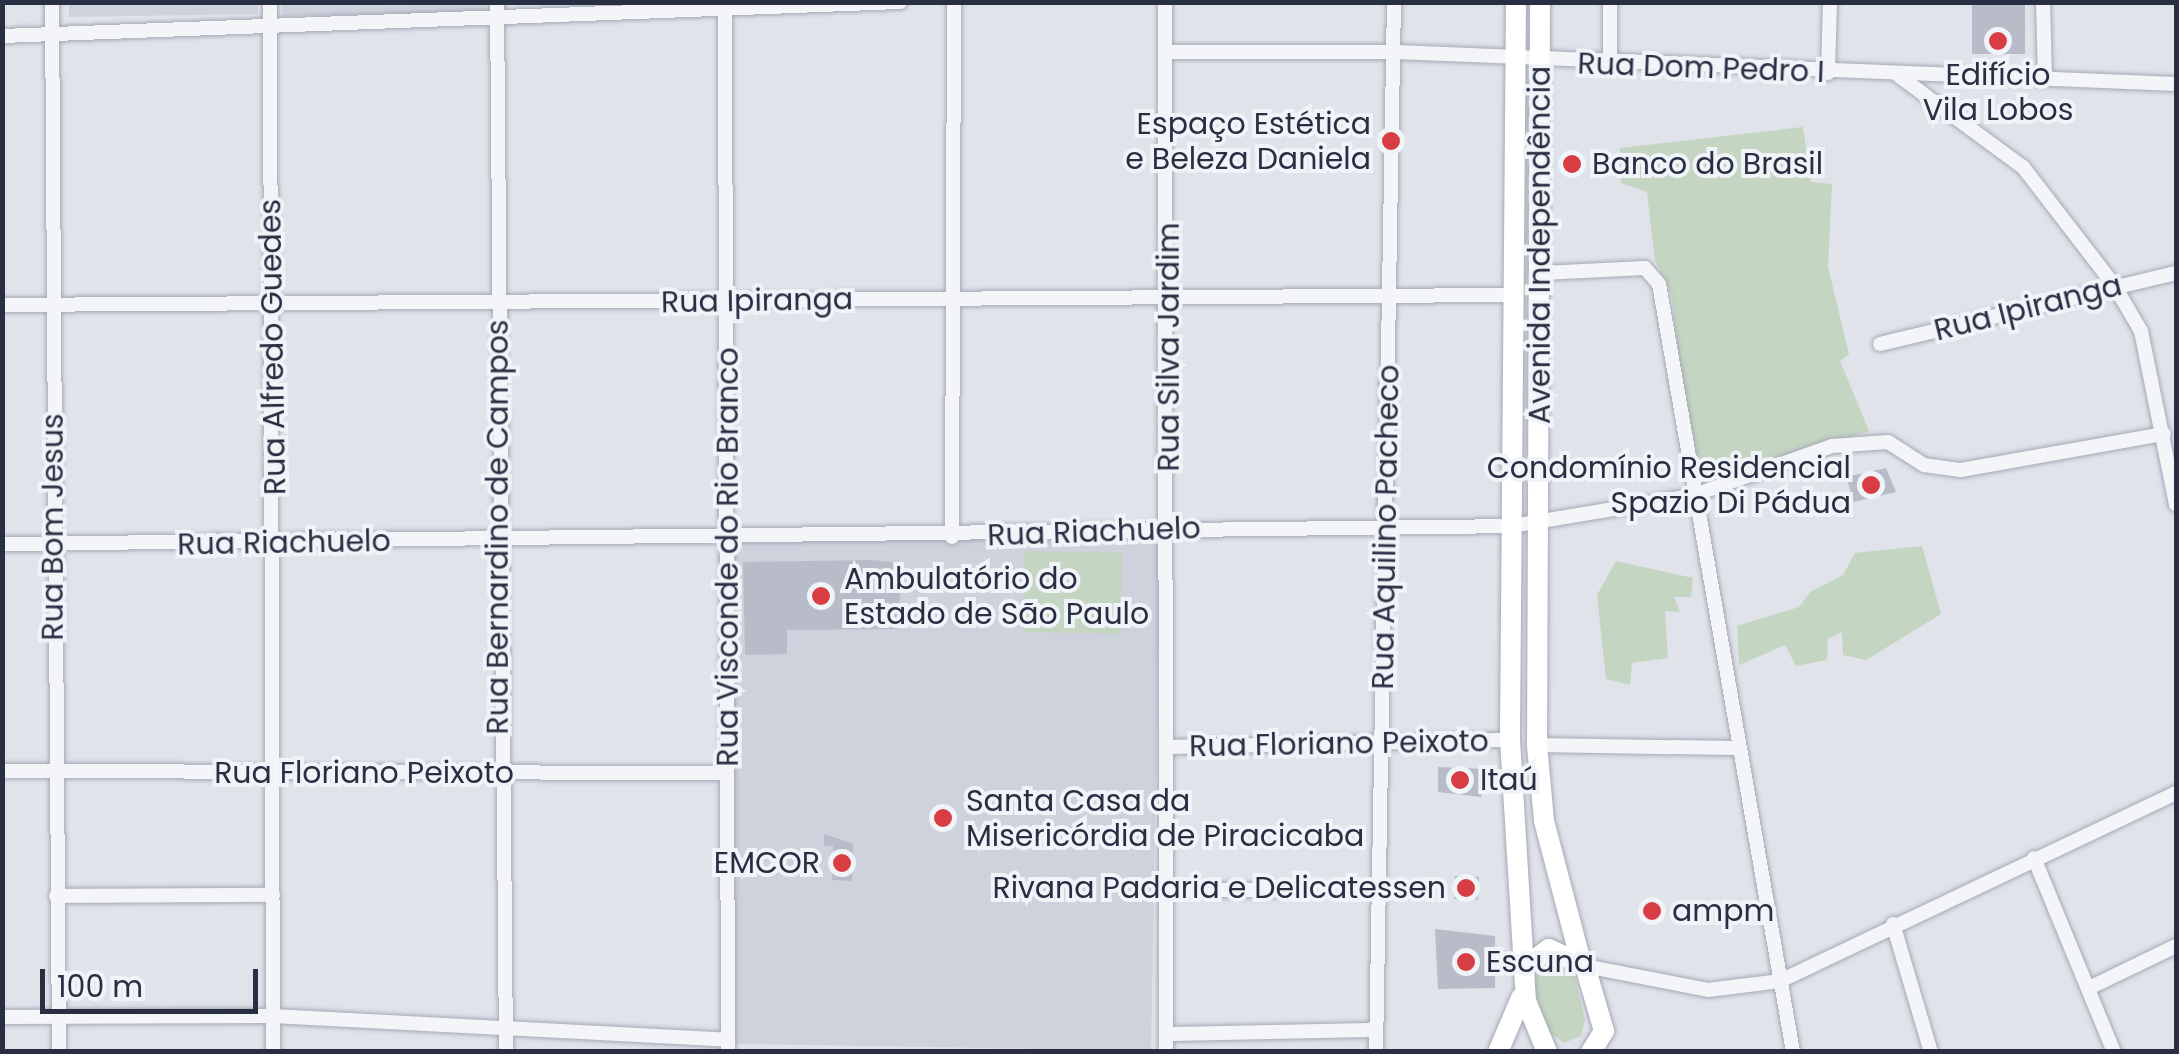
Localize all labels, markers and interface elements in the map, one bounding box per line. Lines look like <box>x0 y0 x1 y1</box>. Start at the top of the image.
marker: Edifício Vila Lobos <box>1987 30 2009 52</box>
street label: Rua Dom Pedro I <box>1577 46 1825 90</box>
place label: Edifício Vila Lobos <box>1923 57 2073 128</box>
street label: Avenida Independência <box>1522 66 1558 424</box>
place label: Espaço Estética e Beleza Daniela <box>1125 106 1371 176</box>
marker: Espaço Estética e Beleza Daniela <box>1380 130 1402 152</box>
place label: Banco do Brasil <box>1592 146 1823 182</box>
marker: Banco do Brasil <box>1561 153 1583 175</box>
street label: Rua Alfredo Guedes <box>252 199 294 495</box>
street label: Rua Silva Jardim <box>1151 222 1187 472</box>
street label: Rua Ipiranga <box>1930 267 2126 349</box>
street label: Rua Ipiranga <box>661 281 853 321</box>
street label: Rua Bernardino de Campos <box>480 319 516 735</box>
street label: Rua Visconde do Rio Branco <box>710 347 746 767</box>
street label: Rua Aquilino Pacheco <box>1365 364 1407 690</box>
street label: Rua Bom Jesus <box>35 413 71 641</box>
place label: Condomínio Residencial Spazio Di Pádua <box>1487 450 1851 520</box>
marker: Condomínio Residencial Spazio Di Pádua <box>1860 474 1882 496</box>
street label: Rua Riachuelo <box>987 510 1201 554</box>
street label: Rua Riachuelo <box>177 523 391 563</box>
place label: Ambulatório do Estado de São Paulo <box>844 561 1149 632</box>
marker: Ambulatório do Estado de São Paulo <box>808 583 834 609</box>
street label: Rua Floriano Peixoto <box>1189 723 1489 765</box>
street label: Rua Floriano Peixoto <box>214 755 514 791</box>
place label: Itaú <box>1480 762 1538 798</box>
marker: Itaú <box>1449 769 1471 791</box>
place label: Santa Casa da Misericórdia de Piracicaba <box>966 783 1364 854</box>
marker: Santa Casa da Misericórdia de Piracicaba <box>930 805 956 831</box>
place label: EMCOR <box>714 845 820 881</box>
marker: EMCOR <box>829 850 855 876</box>
place label: Rivana Padaria e Delicatessen <box>992 870 1446 906</box>
marker: Rivana Padaria e Delicatessen <box>1455 877 1477 899</box>
place label: ampm <box>1672 893 1774 929</box>
marker: ampm <box>1641 900 1663 922</box>
place label: Escuna <box>1486 944 1594 980</box>
scale bar <box>45 949 262 1011</box>
marker: Escuna <box>1455 951 1477 973</box>
text: 100 m <box>57 965 143 1008</box>

